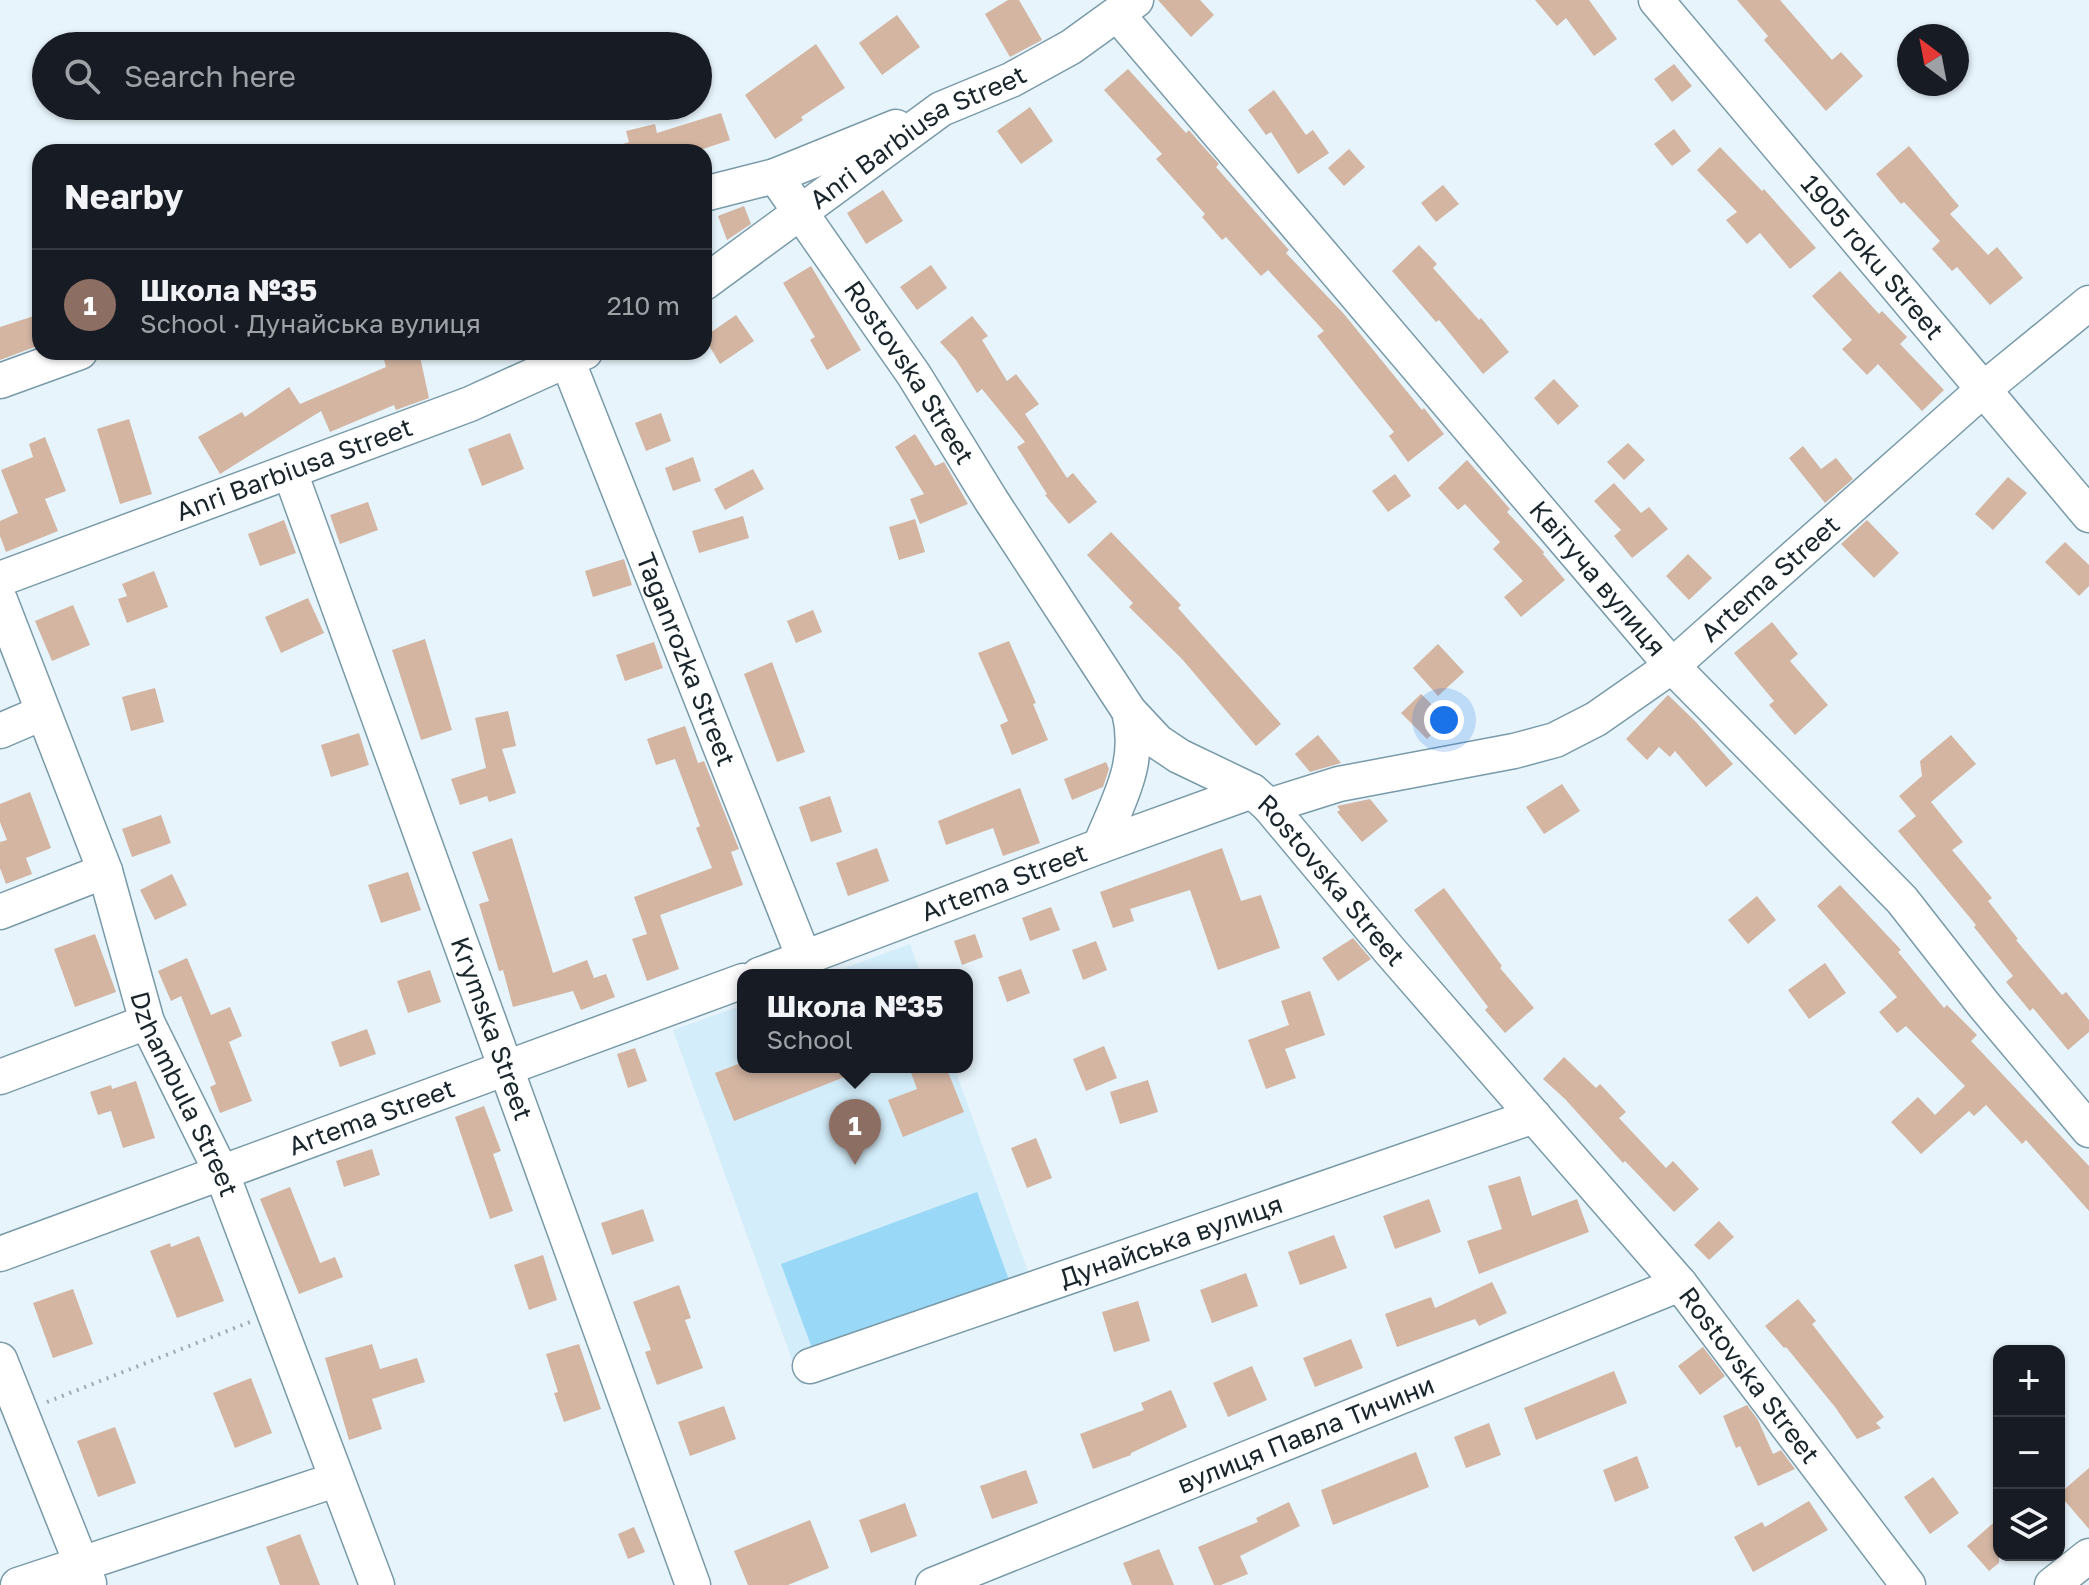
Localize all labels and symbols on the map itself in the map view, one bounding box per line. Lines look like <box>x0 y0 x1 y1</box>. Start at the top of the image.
north arrow <box>1897 24 1969 96</box>
street label: Anri Barbiusa Street <box>803 59 1032 215</box>
street label: 1905 roku Street <box>1795 168 1951 345</box>
street label: Rostovska Street <box>838 275 981 470</box>
street label: Anri Barbiusa Street <box>172 411 417 527</box>
street label: Квітуча вулиця <box>1523 494 1673 662</box>
street label: Artema Street <box>1694 509 1846 648</box>
street label: Taganrozka Street <box>630 548 742 770</box>
your location <box>1424 700 1464 740</box>
street label: Rostovska Street <box>1252 788 1412 972</box>
street label: Artema Street <box>917 836 1091 927</box>
street label: Krymska Street <box>445 933 539 1124</box>
street label: Dzhambula Street <box>124 988 245 1201</box>
street label: Artema Street <box>284 1072 459 1162</box>
pin: 1 <box>829 1099 881 1165</box>
street label: Дунайська вулиця <box>1055 1188 1286 1294</box>
street label: Rostovska Street <box>1673 1281 1826 1469</box>
street label: вулиця Павла Тичини <box>1173 1369 1439 1500</box>

